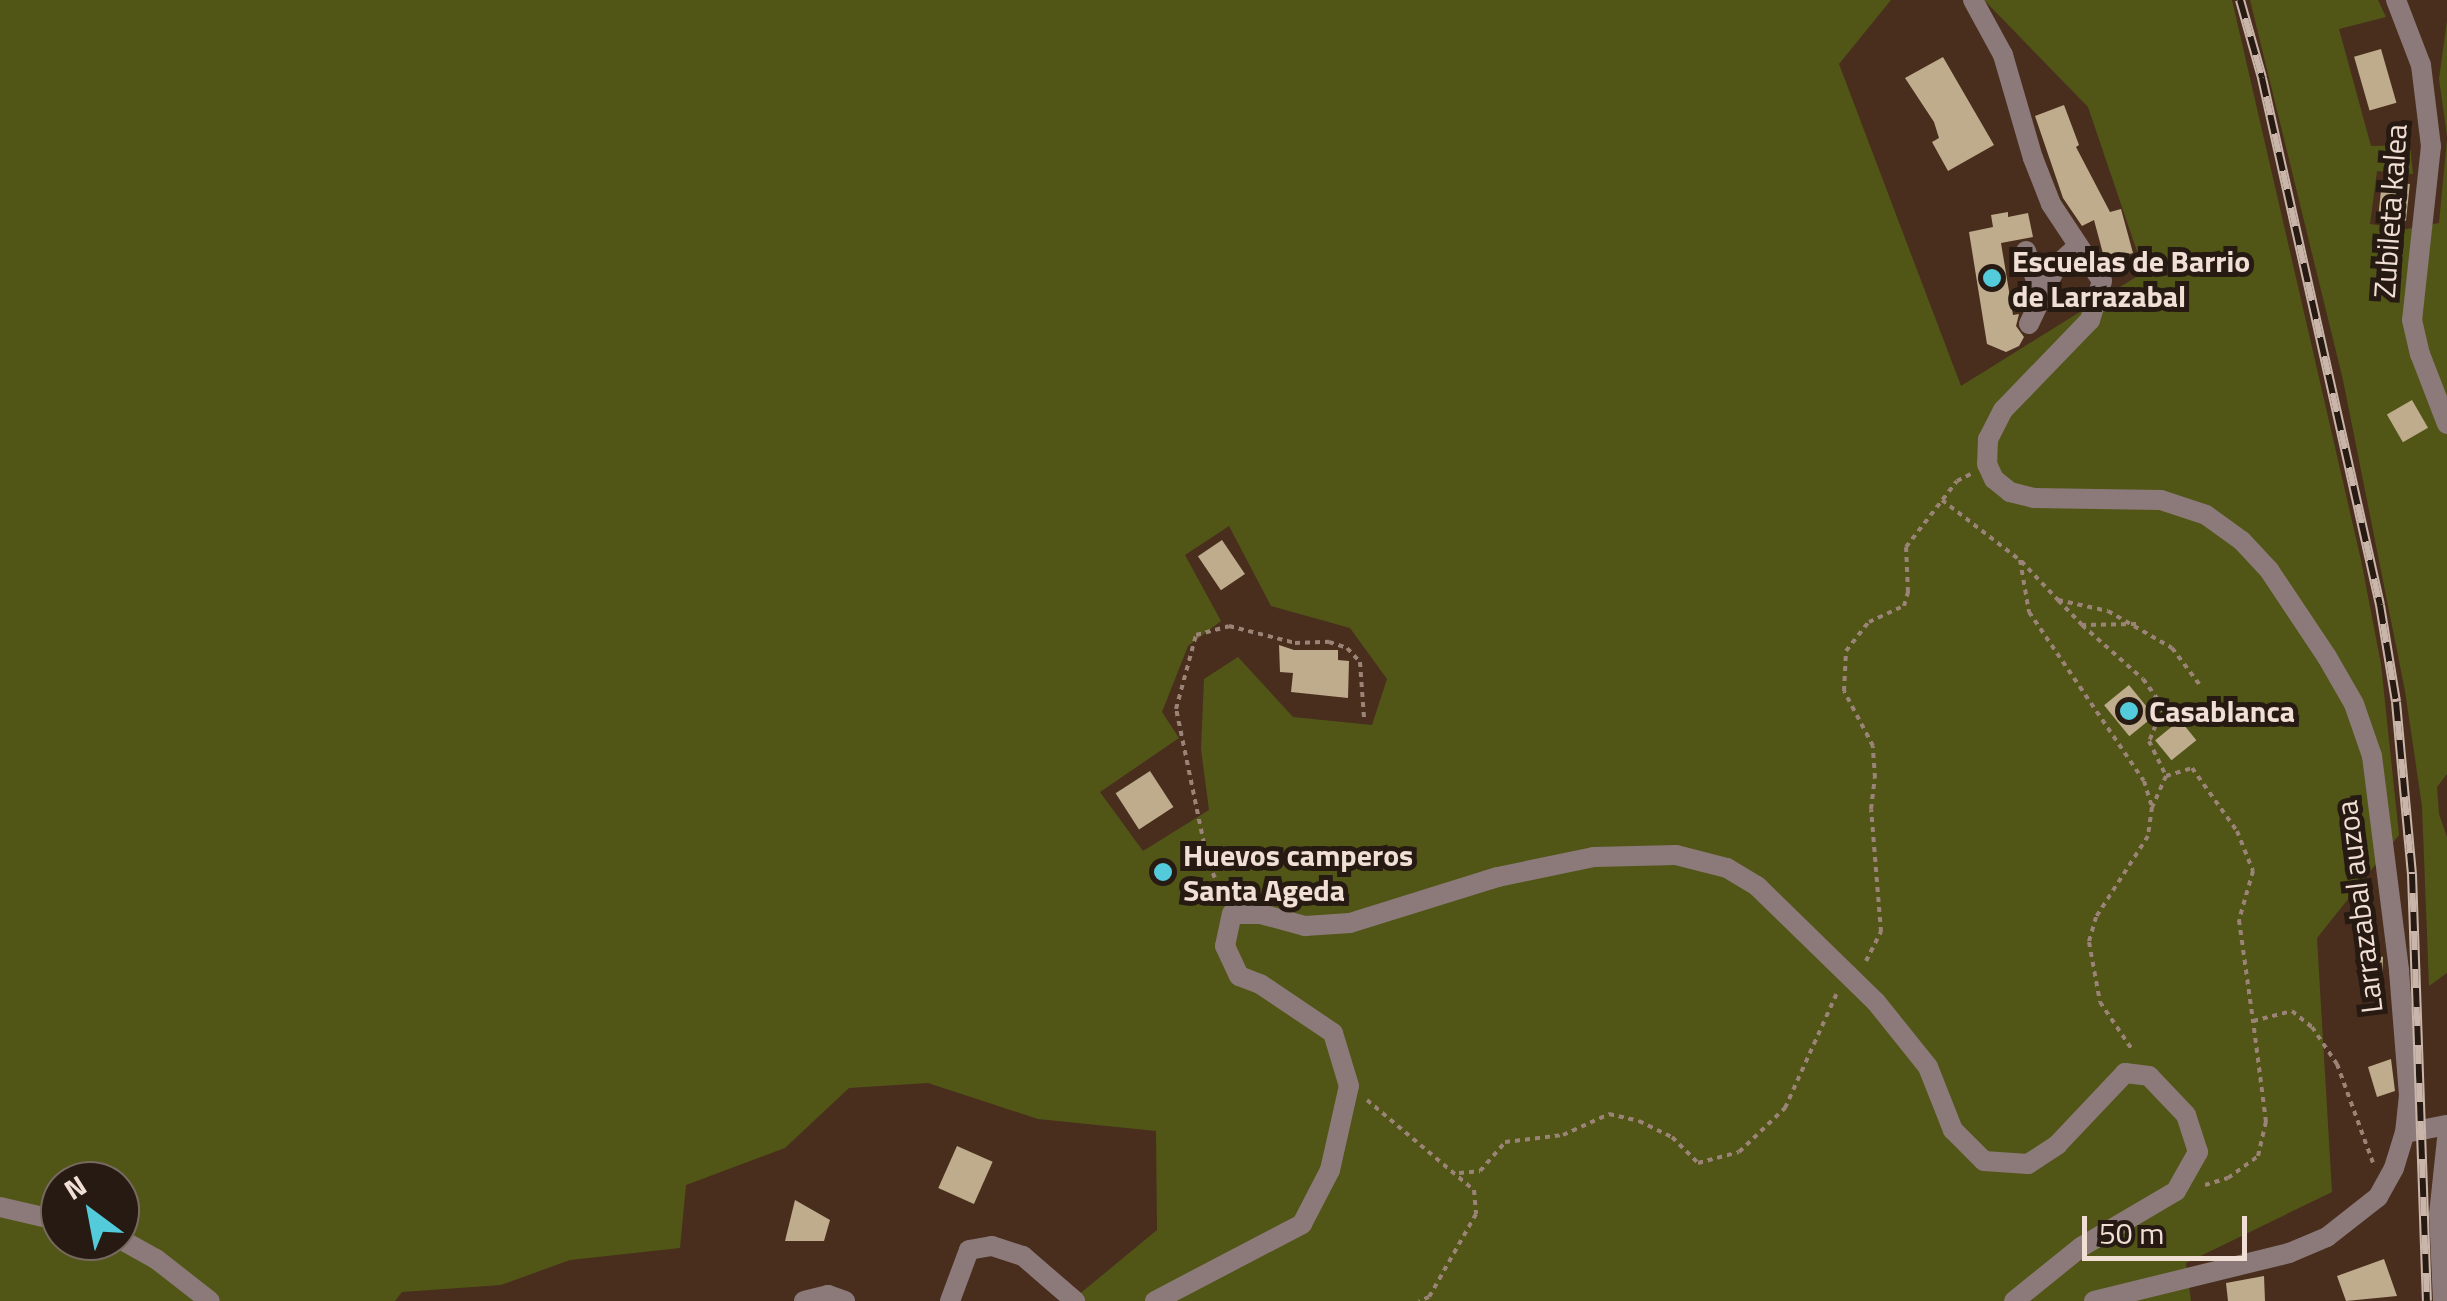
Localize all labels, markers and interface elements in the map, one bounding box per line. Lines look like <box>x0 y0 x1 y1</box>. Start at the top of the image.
street label: Zubileta kalea <box>2366 123 2414 299</box>
place label: Escuelas de Barrio de Larrazabal <box>2012 243 2250 314</box>
marker: Escuelas de Barrio de Larrazabal <box>1981 267 2003 289</box>
place label: Casablanca <box>2149 693 2295 729</box>
marker: Casablanca <box>2118 700 2140 722</box>
street label: Larrazabal auzoa <box>2328 799 2390 1015</box>
place label: Huevos camperos Santa Ageda <box>1183 837 1413 908</box>
marker: Huevos camperos Santa Ageda <box>1152 861 1174 883</box>
north arrow <box>40 1161 140 1261</box>
text: N <box>55 1163 95 1210</box>
scale bar <box>2087 1196 2252 1258</box>
text: 50 m <box>2099 1210 2164 1256</box>

